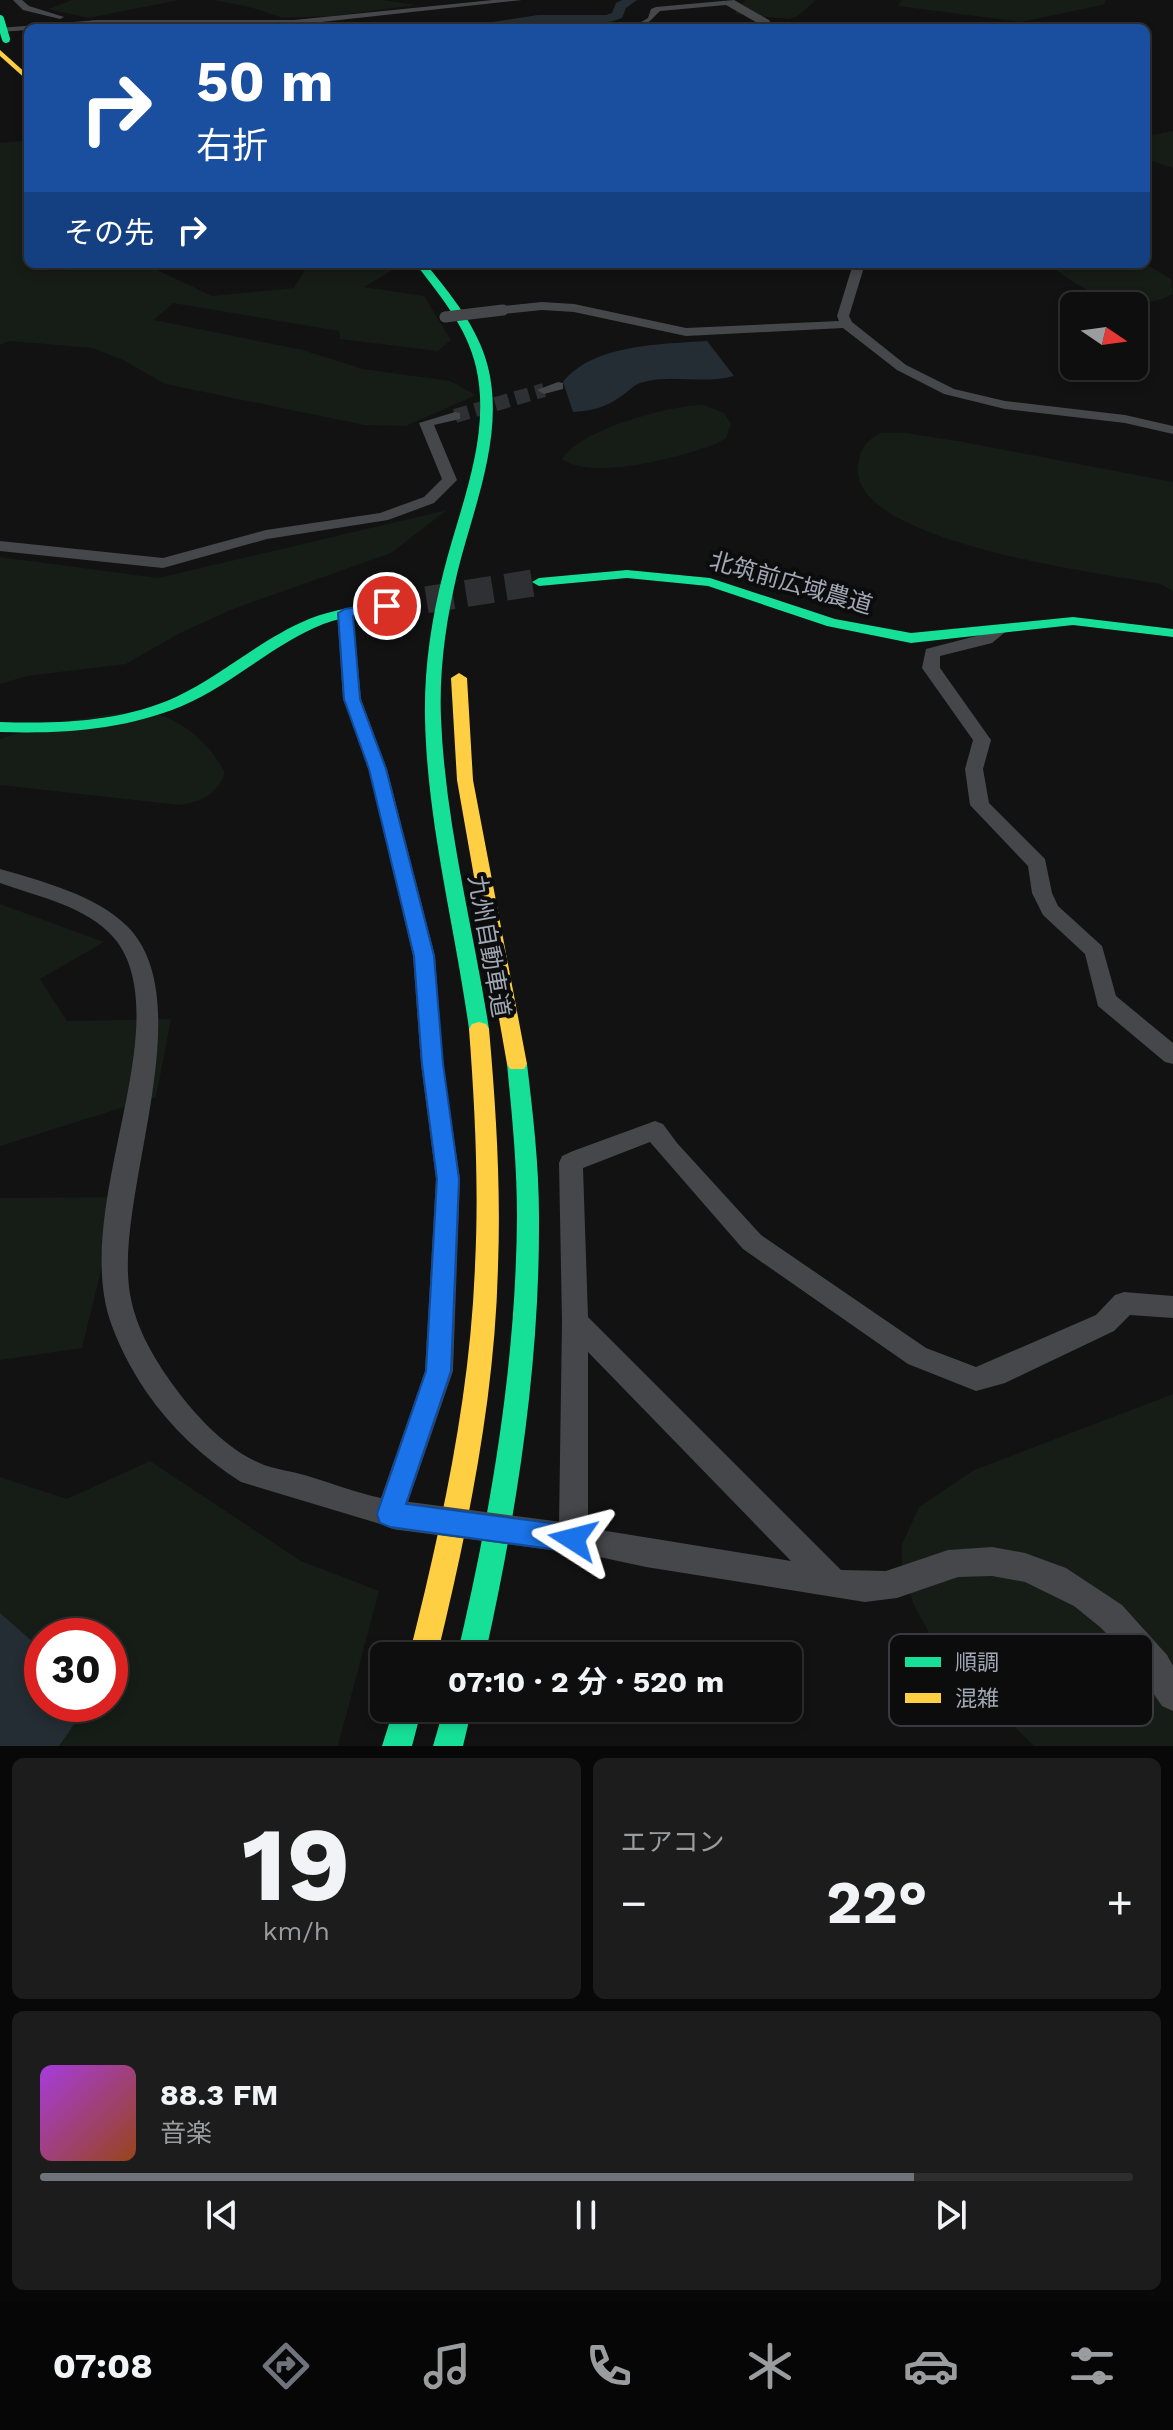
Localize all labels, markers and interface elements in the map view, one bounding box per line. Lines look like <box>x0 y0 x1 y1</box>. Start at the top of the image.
text: 50 m <box>196 49 333 115</box>
icon: right <box>64 56 168 160</box>
text: 右折 <box>196 125 268 167</box>
icon: right <box>170 208 214 252</box>
text: その先 <box>64 215 154 250</box>
north arrow <box>1060 292 1148 380</box>
map controls <box>1060 292 1148 380</box>
street label: 北筑前広域農道 <box>706 546 876 620</box>
pin <box>353 572 421 640</box>
icon: arrive <box>365 584 409 628</box>
street label: 九州自動車道 <box>463 873 515 1019</box>
position arrow <box>531 1497 615 1581</box>
speed limit sign: 30 <box>24 1618 128 1722</box>
legend <box>889 1634 1153 1726</box>
text: 順調 <box>955 1650 999 1675</box>
text: 07:10 · 2 分 · 520 m <box>448 1664 724 1699</box>
text: 混雑 <box>955 1686 999 1711</box>
text: 19 <box>242 1803 351 1925</box>
text: エアコン <box>621 1827 725 1857</box>
text: 22° <box>826 1867 927 1938</box>
text: − <box>621 1877 647 1929</box>
text: + <box>1106 1877 1133 1929</box>
text: km/h <box>263 1916 330 1946</box>
text: 88.3 FM <box>160 2077 278 2112</box>
text: 音楽 <box>160 2118 212 2148</box>
icon: previous <box>200 2193 244 2237</box>
icon: pause <box>564 2193 608 2237</box>
icon: next <box>929 2193 973 2237</box>
icon: directions <box>258 2338 314 2394</box>
icon: music <box>419 2338 475 2394</box>
icon: phone <box>581 2338 637 2394</box>
icon: climate <box>742 2338 798 2394</box>
icon: car <box>903 2338 959 2394</box>
icon: filters <box>1064 2338 1120 2394</box>
text: 07:08 <box>53 2345 153 2387</box>

